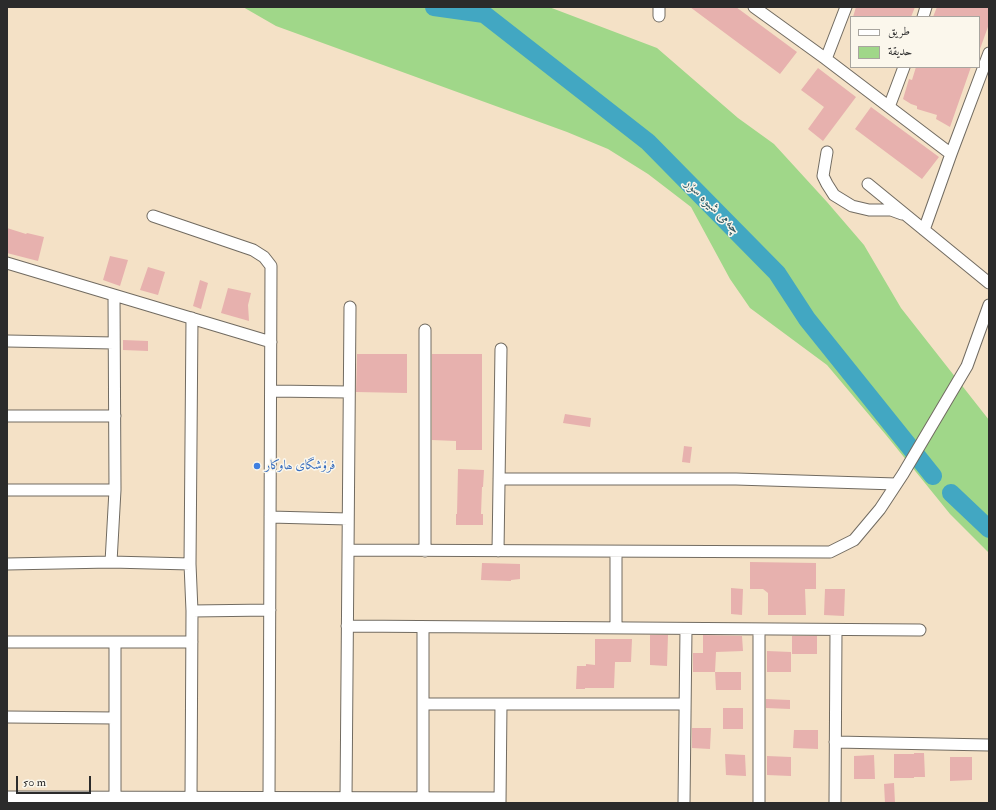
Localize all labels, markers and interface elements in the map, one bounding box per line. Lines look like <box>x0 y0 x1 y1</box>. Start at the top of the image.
legend <box>850 16 980 68</box>
text: طريق <box>888 24 910 39</box>
text: حديقة <box>888 44 912 59</box>
water label: چەمی شیوە سۆر <box>681 176 743 238</box>
place label: فرۆشگای ھاوکار <box>265 458 335 474</box>
marker: فرۆشگای ھاوکار <box>252 461 262 471</box>
scale bar <box>18 768 93 794</box>
text: 50 m <box>23 775 46 790</box>

